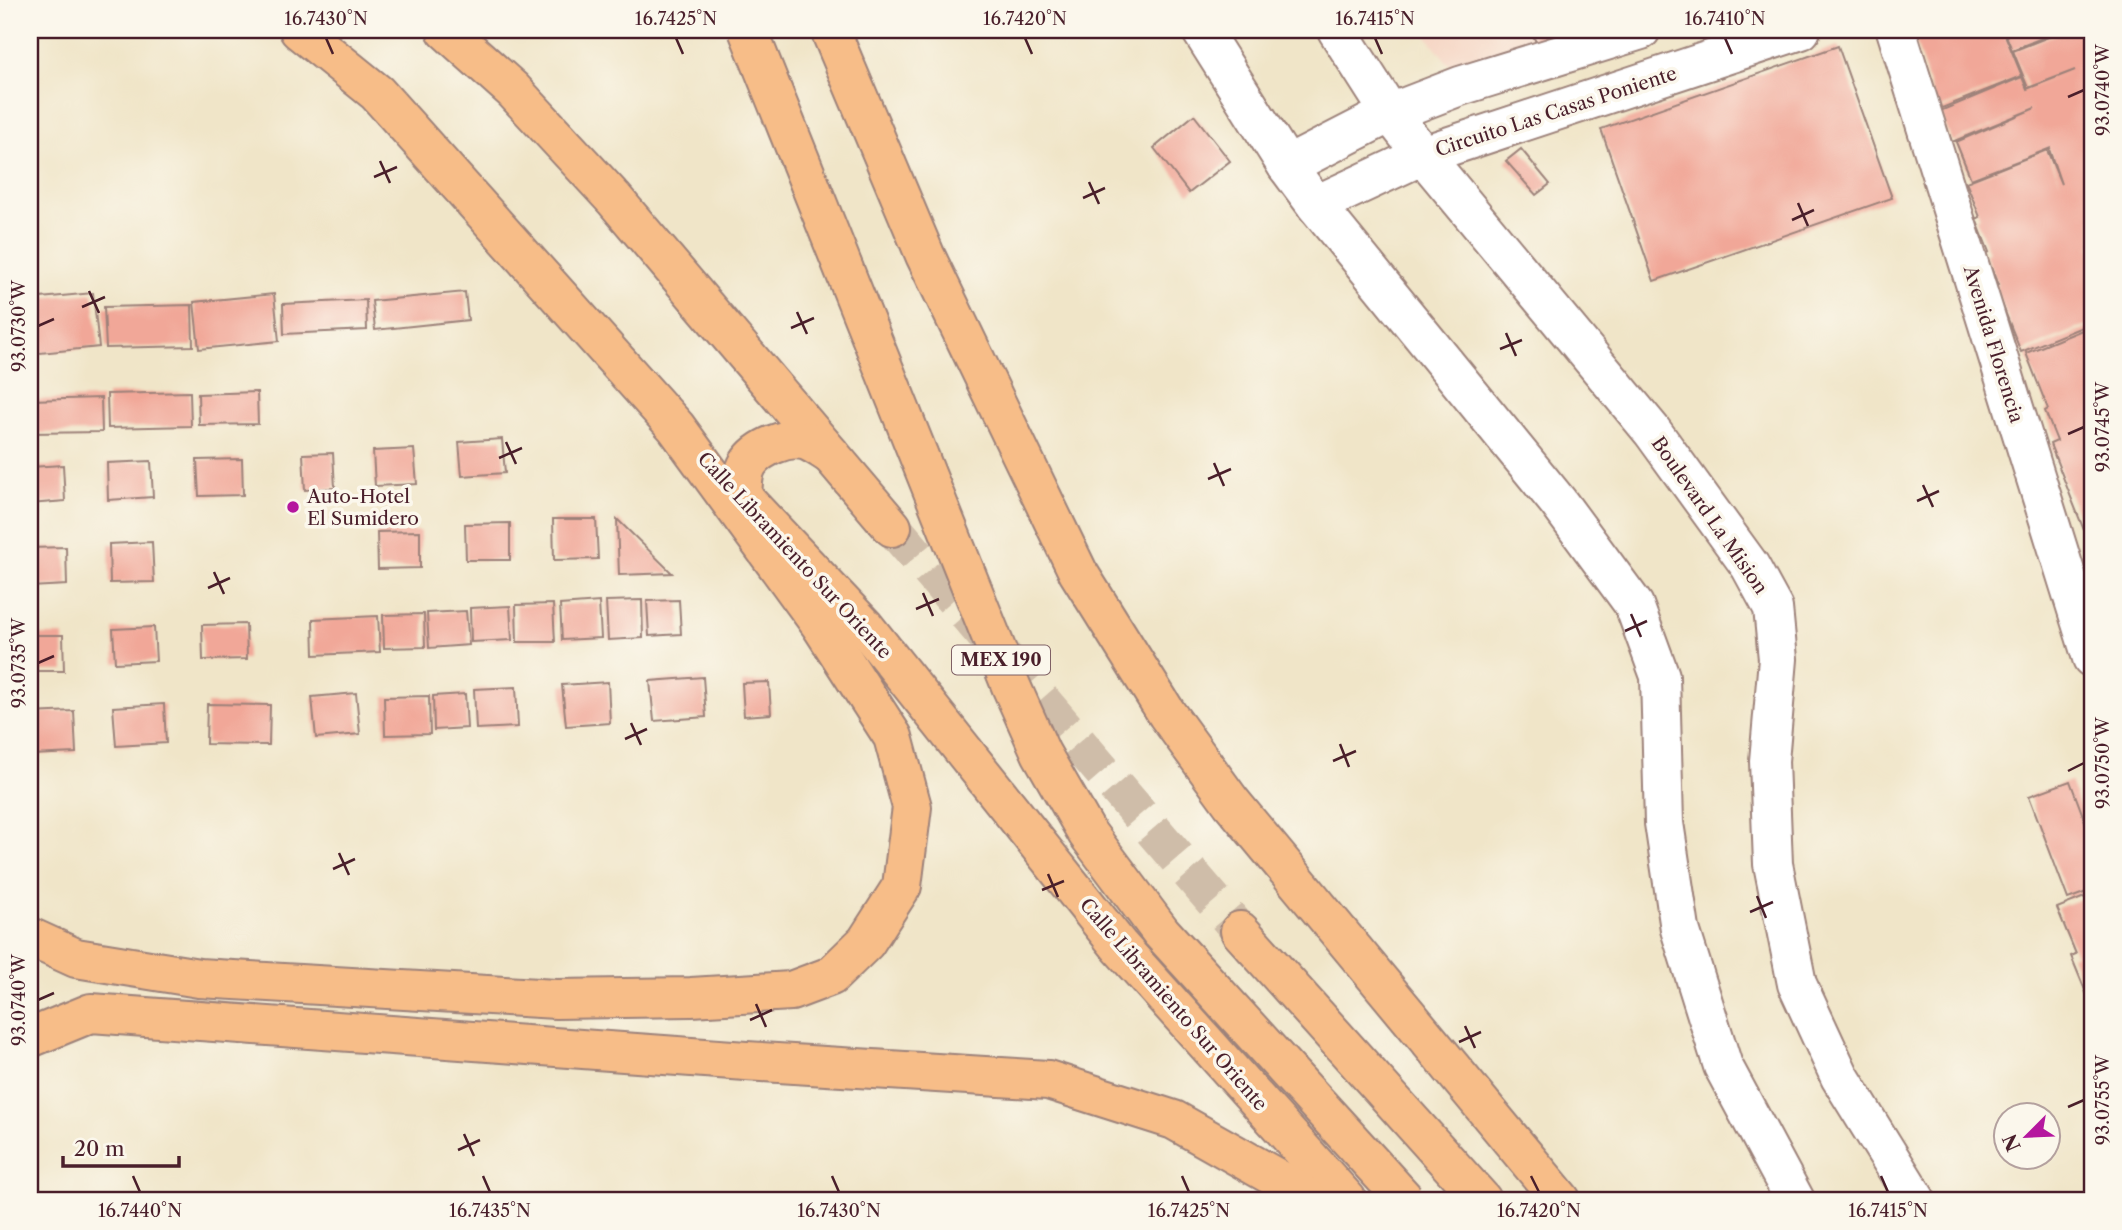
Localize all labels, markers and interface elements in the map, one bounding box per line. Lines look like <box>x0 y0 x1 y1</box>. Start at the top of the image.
text: 16.7430°N <box>284 8 368 30</box>
text: 16.7425°N <box>635 8 717 30</box>
text: 16.7420°N <box>983 8 1067 30</box>
text: 16.7415°N <box>1335 8 1415 30</box>
text: 16.7410°N <box>1684 8 1766 30</box>
text: 93.0740°W <box>2092 43 2114 136</box>
street label: Circuito Las Casas Poniente <box>1433 62 1680 161</box>
street label: Avenida Florencia <box>1958 262 2028 425</box>
text: 93.0730°W <box>8 279 30 372</box>
text: 93.0745°W <box>2092 380 2114 472</box>
street label: Boulevard La Mision <box>1647 432 1773 598</box>
street label: Calle Libramiento Sur Oriente <box>693 447 896 663</box>
place label: Auto-Hotel El Sumidero <box>306 485 419 530</box>
marker: Auto-Hotel El Sumidero <box>285 499 301 515</box>
text: 93.0735°W <box>8 616 30 708</box>
road number: MEX 190 <box>952 646 1050 674</box>
text: 93.0750°W <box>2092 716 2114 809</box>
street label: Calle Libramiento Sur Oriente <box>1075 893 1272 1115</box>
text: 93.0740°W <box>8 953 30 1046</box>
text: 93.0755°W <box>2092 1054 2114 1145</box>
north arrow <box>1993 1100 2062 1170</box>
scale bar <box>63 1125 178 1169</box>
text: N <box>1998 1130 2026 1155</box>
text: 20 m <box>74 1136 125 1161</box>
text: 16.7440°N <box>98 1200 182 1222</box>
text: 16.7435°N <box>449 1200 531 1222</box>
text: 16.7430°N <box>797 1200 881 1222</box>
text: 16.7425°N <box>1148 1200 1230 1222</box>
text: 16.7420°N <box>1497 1200 1581 1222</box>
text: 16.7415°N <box>1848 1200 1928 1222</box>

